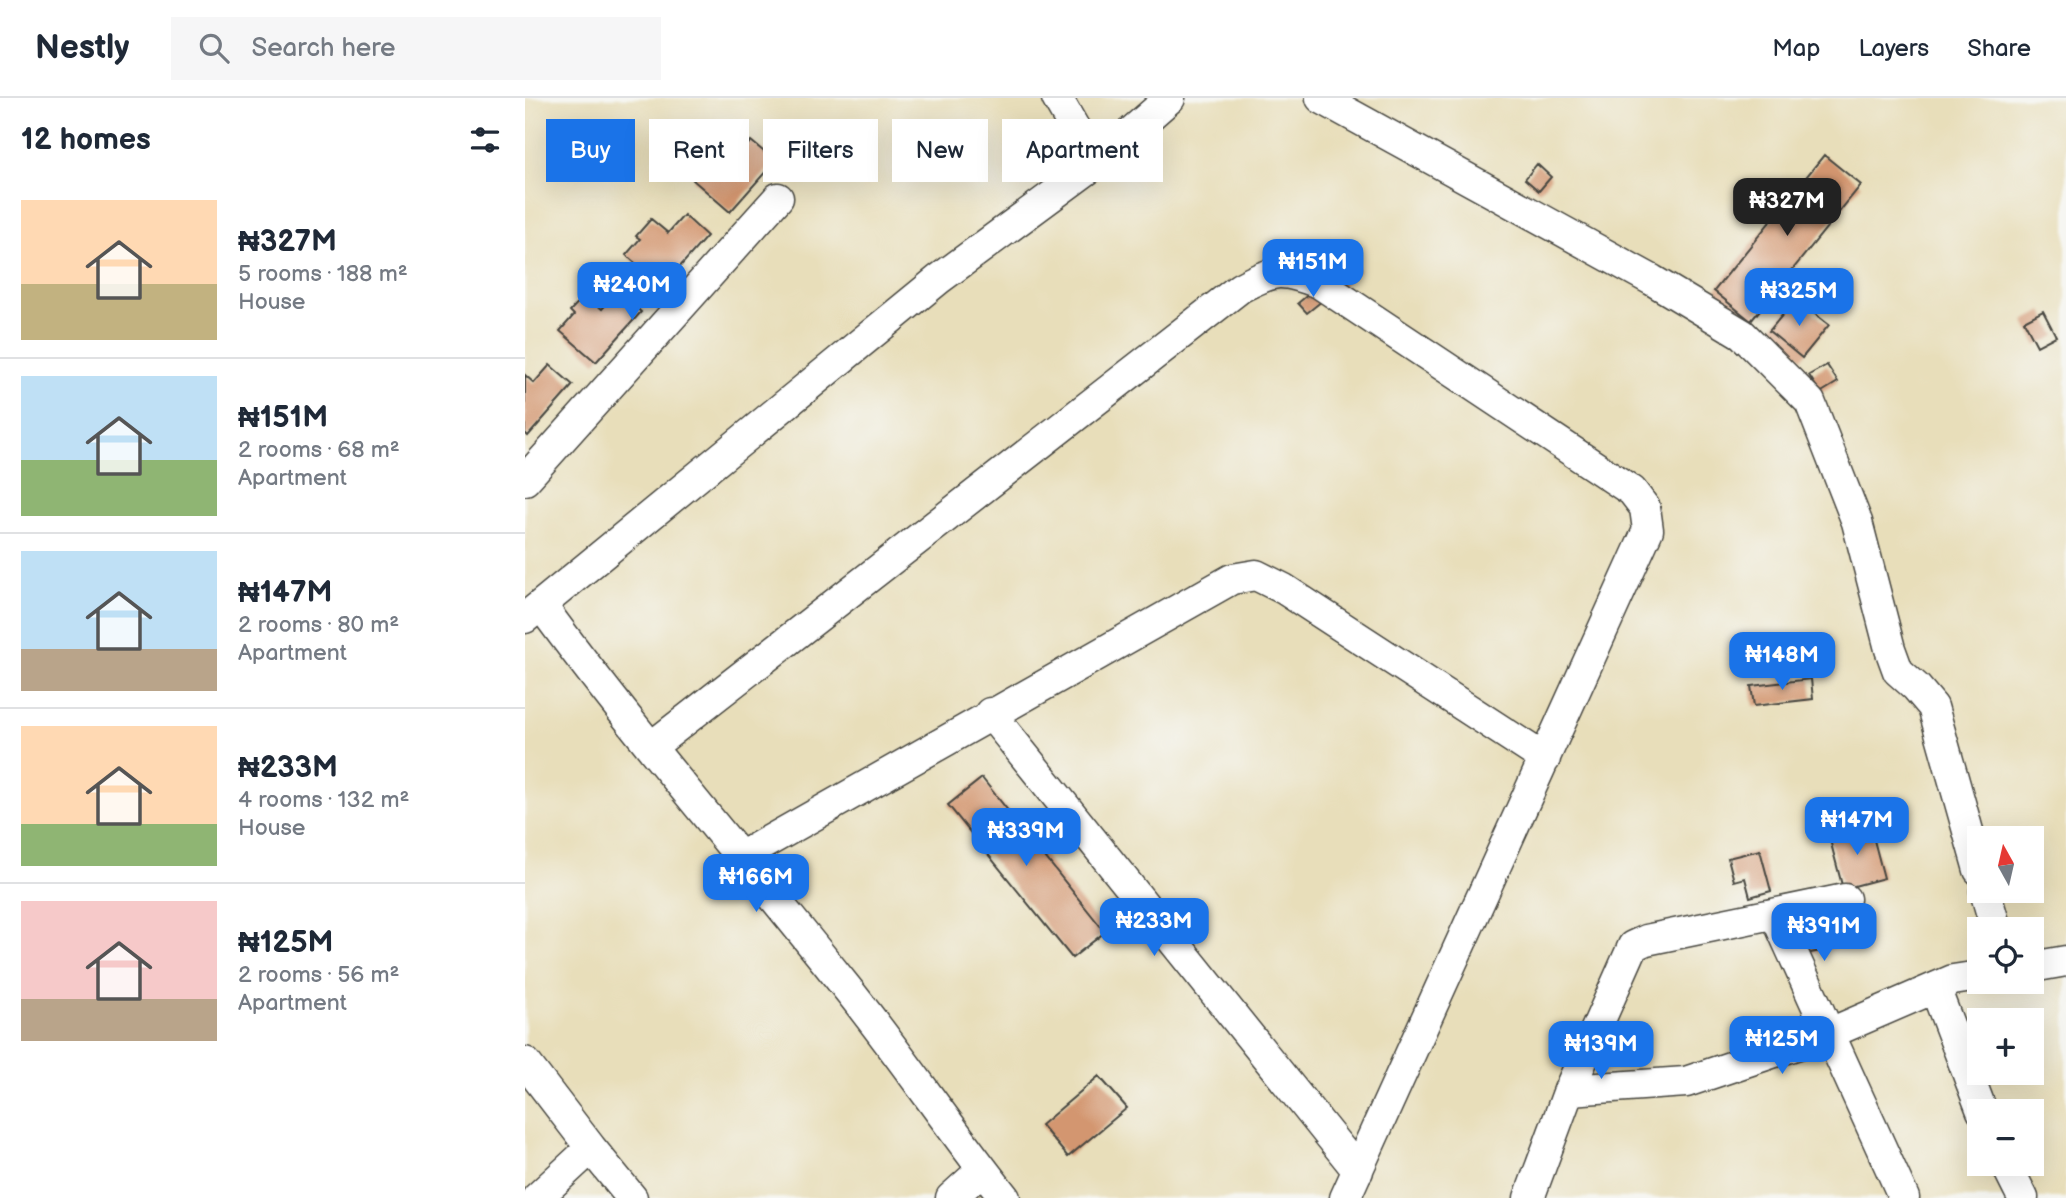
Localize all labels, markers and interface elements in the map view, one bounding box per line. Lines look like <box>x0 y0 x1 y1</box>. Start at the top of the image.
search box <box>171 17 661 80</box>
text: Nestly <box>35 28 129 68</box>
icon: search <box>195 29 233 67</box>
text: Search here <box>251 33 395 64</box>
text: Map <box>1772 34 1820 63</box>
text: Layers <box>1858 34 1929 63</box>
text: Share <box>1967 34 2031 63</box>
chip: Buy <box>546 119 635 182</box>
chip: Rent <box>649 119 749 182</box>
chip: Filters <box>763 119 878 182</box>
chip: New <box>892 119 988 182</box>
chip: Apartment <box>1002 119 1163 182</box>
icon: filters <box>466 121 504 159</box>
text: 12 homes <box>21 122 151 158</box>
pin: ₦327M <box>1738 178 1836 238</box>
text: ₦327M <box>1749 187 1825 215</box>
text: ₦327M <box>238 224 337 260</box>
icon: home <box>77 228 161 312</box>
pin: ₦151M <box>1264 240 1362 299</box>
text: ₦151M <box>1278 248 1348 276</box>
text: 5 rooms · 188 m² <box>238 260 408 288</box>
pin: ₦240M <box>583 262 681 322</box>
pin: ₦325M <box>1750 268 1848 328</box>
text: ₦240M <box>593 271 671 299</box>
text: ₦325M <box>1761 277 1837 305</box>
text: House <box>238 288 305 316</box>
text: ₦151M <box>238 400 328 436</box>
icon: home <box>77 404 161 488</box>
text: 2 rooms · 68 m² <box>238 436 400 464</box>
text: Apartment <box>238 464 347 492</box>
text: ₦147M <box>238 575 332 611</box>
icon: home <box>77 579 161 663</box>
text: 2 rooms · 80 m² <box>238 611 399 639</box>
pin: ₦148M <box>1733 632 1831 692</box>
text: Apartment <box>238 639 347 667</box>
text: ₦148M <box>1745 641 1819 669</box>
text: ₦233M <box>238 750 338 786</box>
icon: home <box>77 754 161 838</box>
text: 4 rooms · 132 m² <box>238 786 409 814</box>
pin: ₦147M <box>1808 798 1906 857</box>
text: ₦147M <box>1821 806 1893 834</box>
pin: ₦339M <box>977 808 1075 868</box>
text: House <box>238 814 305 842</box>
text: ₦339M <box>988 817 1064 845</box>
north arrow <box>1967 826 2044 903</box>
map controls <box>1967 826 2044 1176</box>
pin: ₦166M <box>707 854 805 914</box>
text: ₦166M <box>719 863 793 891</box>
pin: ₦233M <box>1105 898 1203 958</box>
pin: ₦391M <box>1775 904 1873 963</box>
text: ₦233M <box>1116 907 1192 935</box>
text: ₦391M <box>1787 912 1861 940</box>
button: locate <box>1967 917 2044 994</box>
text: ₦125M <box>238 925 333 961</box>
icon: home <box>77 929 161 1013</box>
text: 2 rooms · 56 m² <box>238 961 400 989</box>
text: Apartment <box>238 989 347 1017</box>
button: + <box>1967 1008 2044 1085</box>
pin: ₦125M <box>1733 1016 1831 1076</box>
pin: ₦139M <box>1552 1021 1650 1081</box>
text: ₦125M <box>1745 1025 1819 1053</box>
text: ₦139M <box>1564 1030 1638 1058</box>
button: − <box>1967 1099 2044 1176</box>

